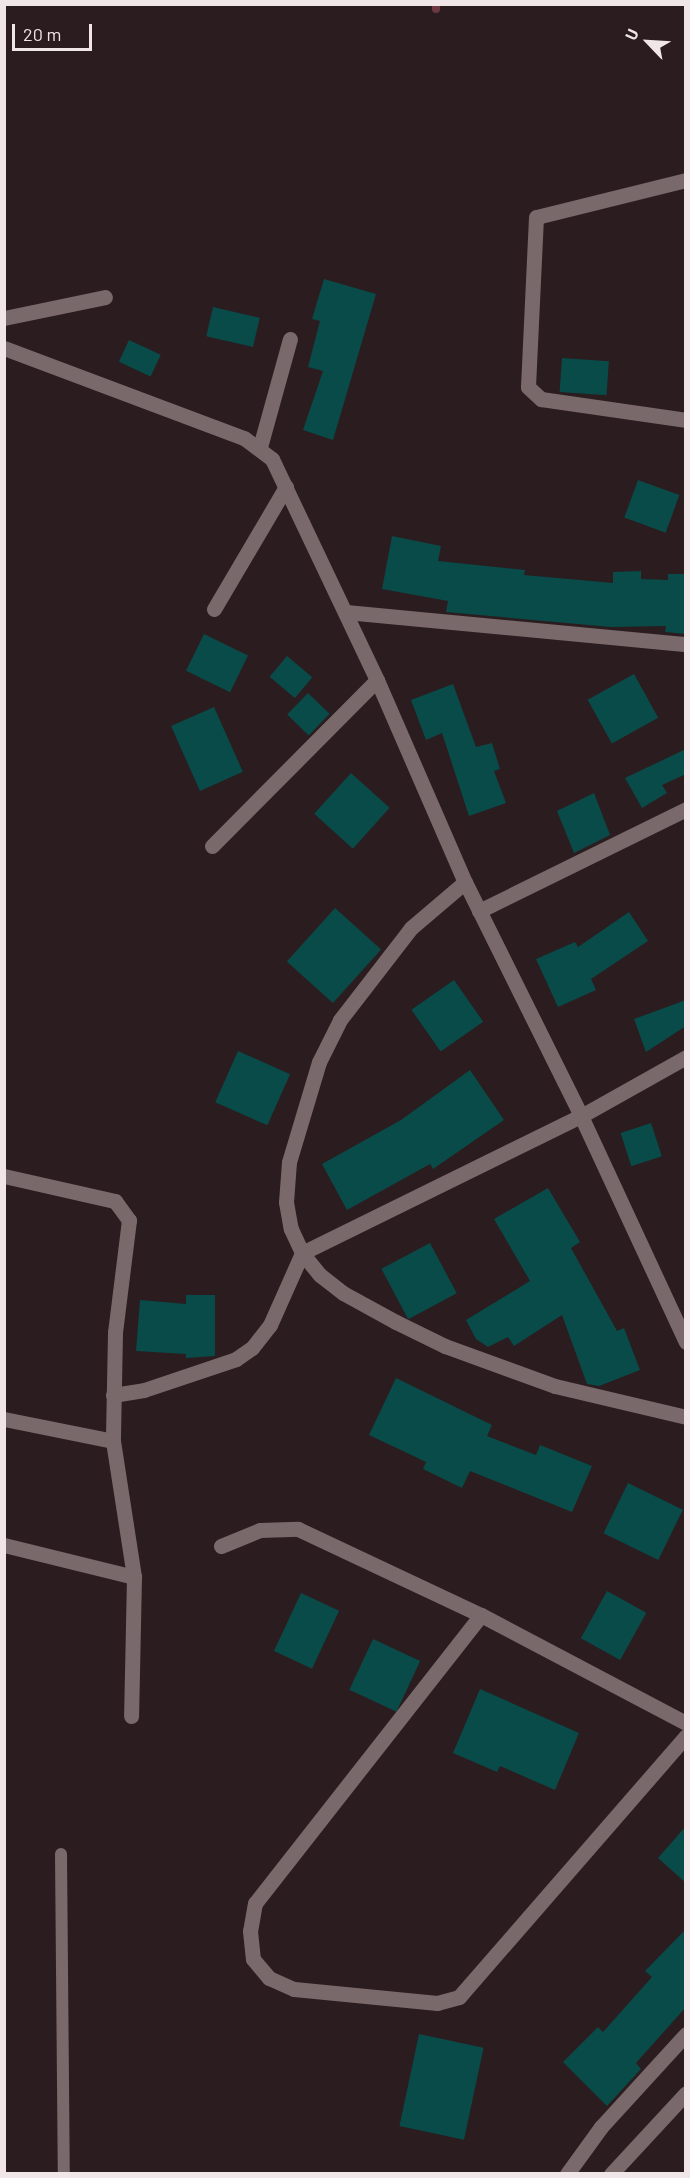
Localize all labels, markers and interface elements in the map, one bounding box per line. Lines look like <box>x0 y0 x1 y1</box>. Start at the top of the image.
scale bar <box>15 12 94 50</box>
north arrow <box>618 12 678 72</box>
text: 20 m <box>23 23 61 45</box>
text: U <box>620 26 642 43</box>

